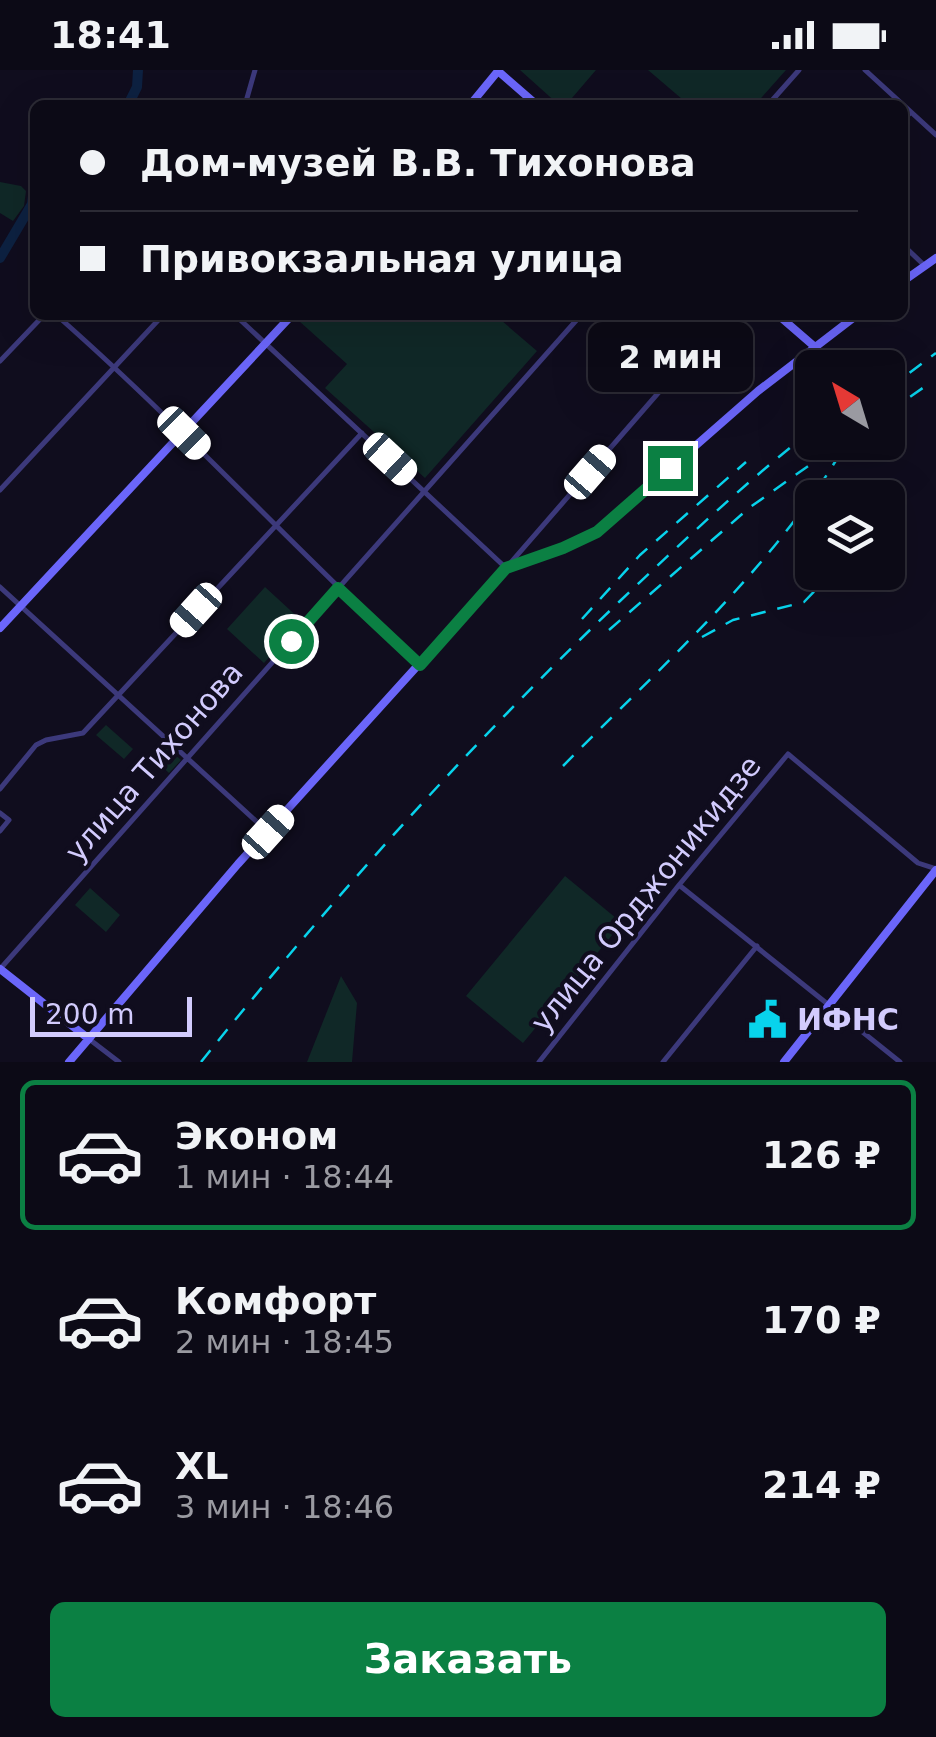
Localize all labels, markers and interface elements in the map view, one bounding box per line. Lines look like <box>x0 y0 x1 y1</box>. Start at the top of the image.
text: 18:41 <box>50 13 171 57</box>
text: Дом-музей В.В. Тихонова <box>140 141 696 185</box>
text: Привокзальная улица <box>140 237 624 281</box>
callout: 2 мин <box>588 323 752 393</box>
text: 2 мин <box>618 338 723 376</box>
north arrow <box>795 350 905 460</box>
map controls <box>795 350 905 590</box>
car <box>152 401 216 465</box>
car <box>358 428 422 490</box>
car <box>559 440 621 504</box>
route end <box>648 446 693 491</box>
button: layers <box>795 480 905 590</box>
car <box>165 578 227 642</box>
route start <box>269 619 314 664</box>
street label: улица Тихонова <box>58 655 250 869</box>
street label: улица Орджоникидзе <box>523 748 768 1039</box>
car <box>237 800 299 864</box>
scale bar <box>30 992 192 1036</box>
text: 200 m <box>45 998 135 1031</box>
public building icon: ИФНС <box>746 999 788 1041</box>
place label: ИФНС <box>797 1002 899 1037</box>
icon: car <box>55 1110 145 1200</box>
text: Эконом <box>175 1114 338 1158</box>
text: 126 ₽ <box>762 1133 881 1177</box>
text: 1 мин · 18:44 <box>175 1158 394 1196</box>
icon: car <box>55 1275 145 1365</box>
text: Комфорт <box>175 1279 376 1323</box>
text: 170 ₽ <box>762 1298 881 1342</box>
text: 2 мин · 18:45 <box>175 1323 394 1361</box>
icon: car <box>55 1440 145 1530</box>
text: XL <box>175 1444 229 1488</box>
text: 214 ₽ <box>762 1463 881 1507</box>
text: 3 мин · 18:46 <box>175 1488 394 1526</box>
button: Заказать <box>50 1602 886 1717</box>

